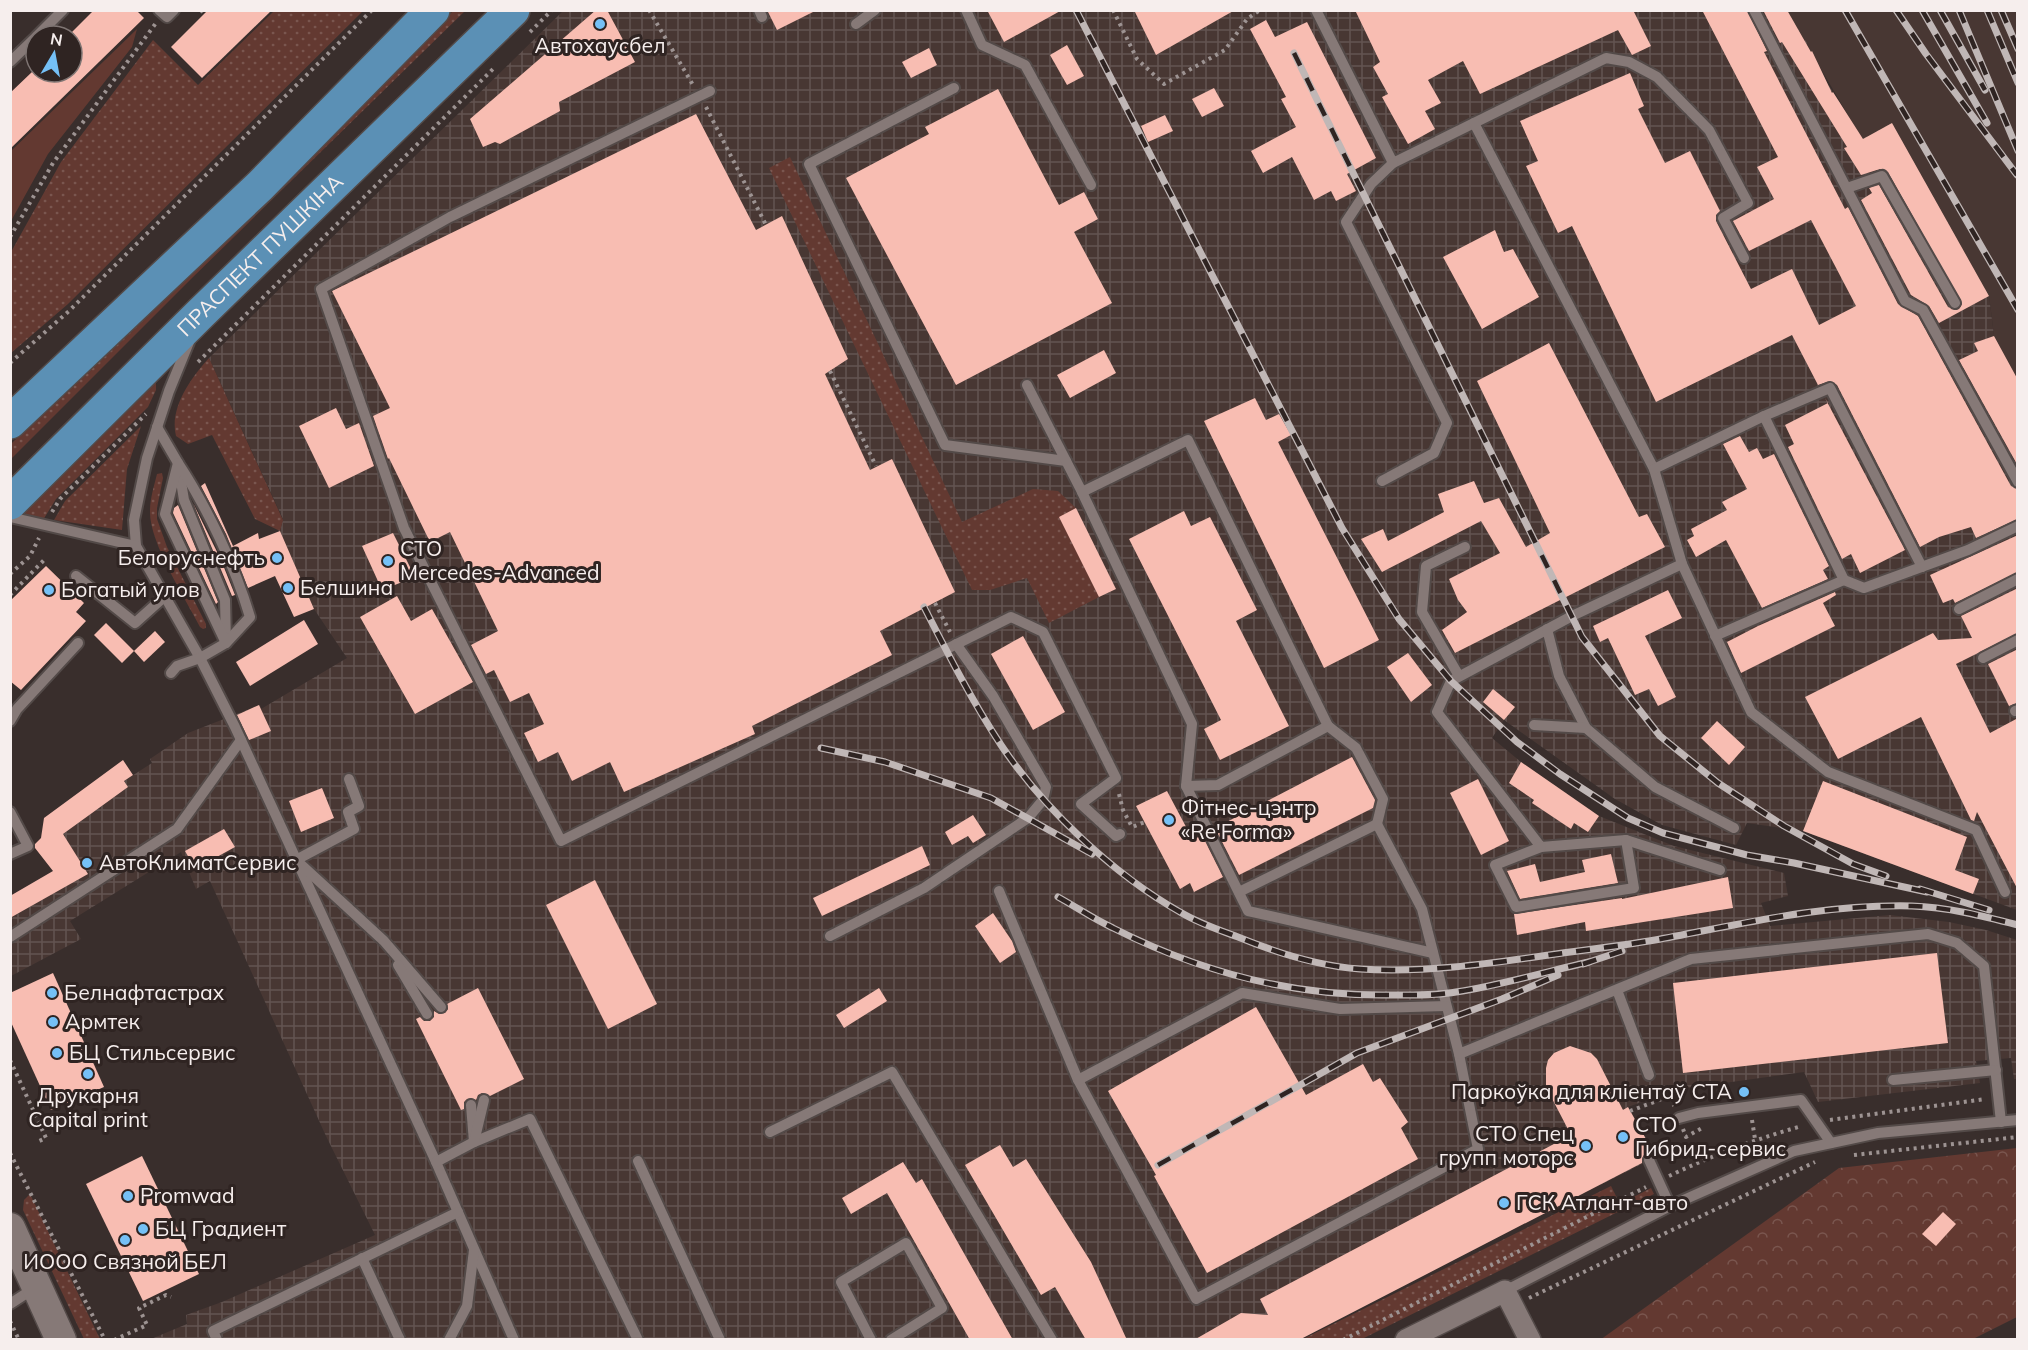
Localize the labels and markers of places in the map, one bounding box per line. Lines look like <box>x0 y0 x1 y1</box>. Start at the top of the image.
marker: Автохаусбел <box>593 17 607 31</box>
place label: Автохаусбел <box>534 32 666 58</box>
place label: СТО Mercedes-Advanced <box>400 535 600 585</box>
place label: Белоруснефть <box>118 544 265 570</box>
marker: Белоруснефть <box>270 551 284 565</box>
marker: СТО Mercedes-Advanced <box>381 554 395 568</box>
place label: Белшина <box>300 574 393 600</box>
place label: Богатый улов <box>61 576 200 602</box>
marker: Белшина <box>281 581 295 595</box>
marker: Богатый улов <box>42 583 56 597</box>
place label: Фітнес-цэнтр «Re'Forma» <box>1181 794 1316 844</box>
marker: Фітнес-цэнтр «Re'Forma» <box>1162 813 1176 827</box>
place label: АвтоКлиматСервис <box>99 849 297 875</box>
marker: АвтоКлиматСервис <box>80 856 94 870</box>
place label: Белнафтастрах <box>64 979 225 1005</box>
marker: Белнафтастрах <box>45 986 59 1000</box>
place label: Армтек <box>65 1008 141 1034</box>
marker: Армтек <box>46 1015 60 1029</box>
place label: БЦ Стильсервис <box>69 1039 236 1065</box>
marker: БЦ Стильсервис <box>50 1046 64 1060</box>
marker: Друкарня Capital print <box>81 1067 95 1081</box>
place label: Паркоўка для кліентаў СТА <box>1451 1078 1733 1104</box>
place label: Друкарня Capital print <box>28 1082 148 1132</box>
marker: Паркоўка для кліентаў СТА <box>1737 1085 1751 1099</box>
place label: СТО Гибрид-сервис <box>1635 1111 1786 1161</box>
place label: СТО Спец групп моторс <box>1439 1120 1574 1170</box>
marker: СТО Гибрид-сервис <box>1616 1130 1630 1144</box>
marker: СТО Спец групп моторс <box>1579 1139 1593 1153</box>
place label: Promwad <box>140 1182 235 1208</box>
marker: Promwad <box>121 1189 135 1203</box>
place label: ГСК Атлант-авто <box>1516 1189 1688 1215</box>
marker: ГСК Атлант-авто <box>1497 1196 1511 1210</box>
place label: БЦ Градиент <box>155 1215 287 1241</box>
marker: БЦ Градиент <box>136 1222 150 1236</box>
marker: ИООО Связной БЕЛ <box>118 1233 132 1247</box>
place label: ИООО Связной БЕЛ <box>23 1248 227 1274</box>

